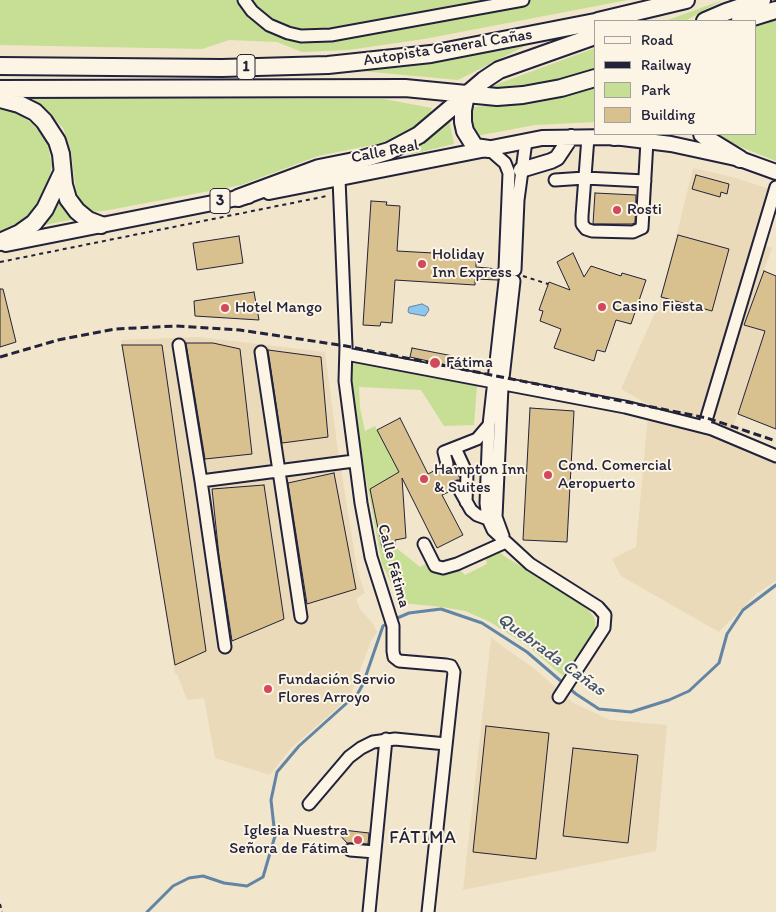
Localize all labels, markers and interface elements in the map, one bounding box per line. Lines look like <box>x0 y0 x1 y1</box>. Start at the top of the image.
legend <box>594 20 756 135</box>
street label: Autopista General Cañas <box>362 25 534 71</box>
text: Road <box>641 31 673 49</box>
road number: 1 <box>237 54 255 80</box>
text: Railway <box>641 56 691 74</box>
text: Park <box>641 81 671 99</box>
text: Building <box>641 106 695 124</box>
street label: Calle Real <box>350 136 420 168</box>
road number: 3 <box>210 188 230 214</box>
place label: Rosti <box>627 200 662 220</box>
marker: Rosti <box>611 204 623 216</box>
place label: Holiday Inn Express <box>432 245 512 283</box>
marker: Holiday Inn Express <box>416 258 428 270</box>
place label: Casino Fiesta <box>612 297 703 317</box>
place label: Hotel Mango <box>235 298 322 318</box>
marker: Casino Fiesta <box>596 301 608 313</box>
marker: Hotel Mango <box>219 302 231 314</box>
place label: Fátima <box>446 353 493 373</box>
marker: Fátima <box>428 356 442 370</box>
place label: Cond. Comercial Aeropuerto <box>558 456 672 494</box>
place label: Hampton Inn & Suites <box>434 460 525 498</box>
marker: Cond. Comercial Aeropuerto <box>542 469 554 481</box>
marker: Hampton Inn & Suites <box>418 473 430 485</box>
street label: Calle Fátima <box>373 522 413 610</box>
water label: Quebrada Cañas <box>493 609 609 701</box>
place label: Fundación Servio Flores Arroyo <box>278 670 395 708</box>
marker: Fundación Servio Flores Arroyo <box>262 683 274 695</box>
place label: Iglesia Nuestra Señora de Fátima <box>229 821 348 859</box>
district label: FÁTIMA <box>388 827 458 849</box>
marker: Iglesia Nuestra Señora de Fátima <box>352 834 364 846</box>

